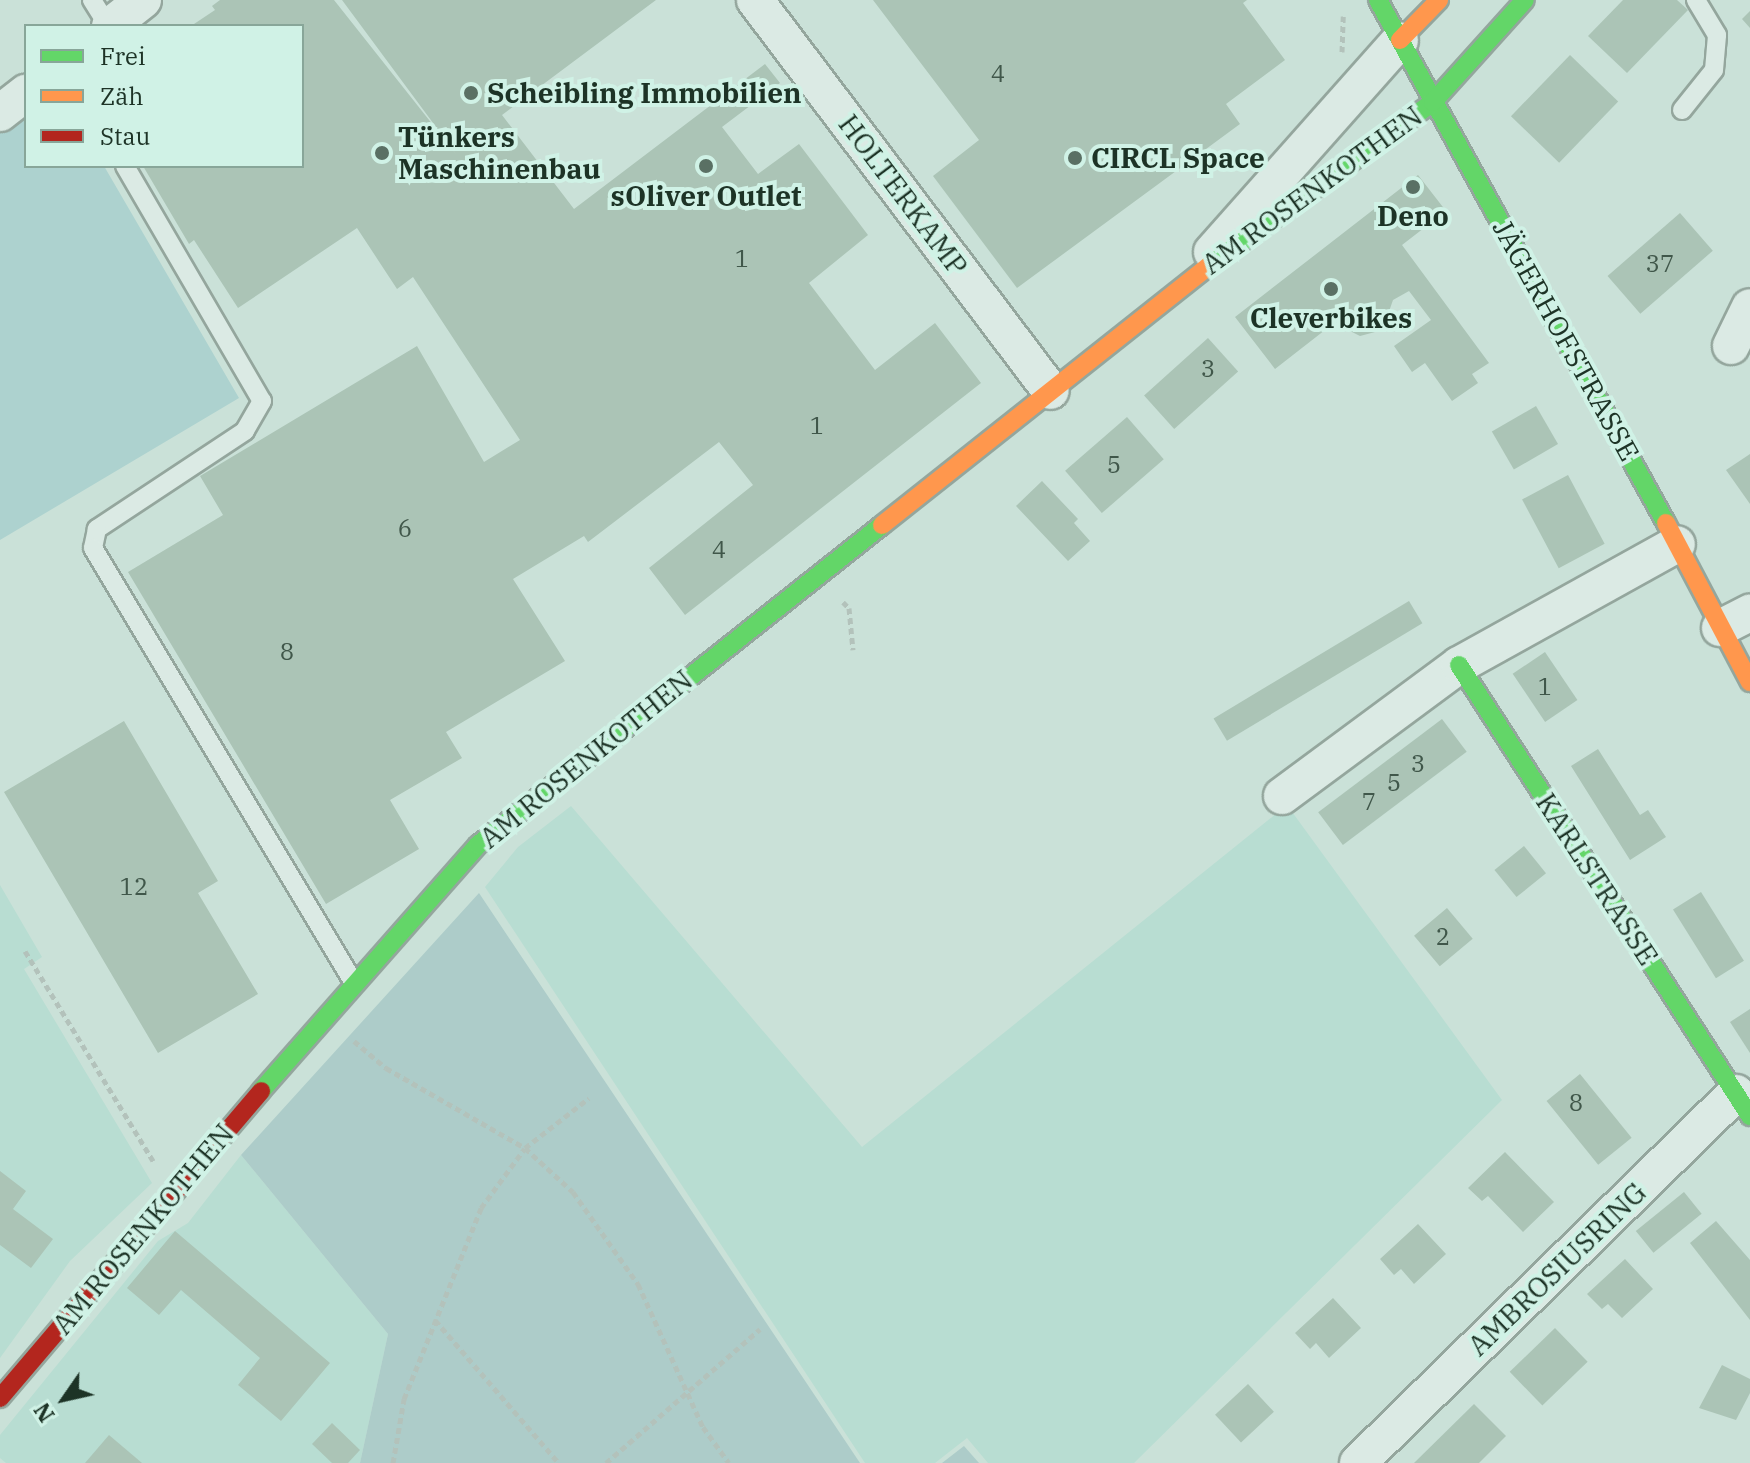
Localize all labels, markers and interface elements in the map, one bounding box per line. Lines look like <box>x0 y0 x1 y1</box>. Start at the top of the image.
legend <box>24 24 304 168</box>
text: Frei <box>100 40 145 72</box>
house number: 4 <box>991 60 1005 88</box>
place label: Scheibling Immobilien <box>487 76 802 110</box>
text: Zäh <box>100 80 143 112</box>
marker: Scheibling Immobilien <box>462 84 480 102</box>
street label: AM ROSENKOTHEN <box>1195 99 1429 281</box>
street label: HOLTERKAMP <box>832 108 974 282</box>
text: Stau <box>100 120 150 152</box>
place label: Tünkers Maschinenbau <box>398 120 601 186</box>
place label: CIRCL Space <box>1091 141 1265 175</box>
marker: Tünkers Maschinenbau <box>373 144 391 162</box>
marker: CIRCL Space <box>1066 149 1084 167</box>
marker: sOliver Outlet <box>697 157 715 175</box>
marker: Deno <box>1404 178 1422 196</box>
place label: sOliver Outlet <box>610 179 802 213</box>
place label: Deno <box>1377 199 1449 233</box>
street label: JÄGERHOFSTRASSE <box>1486 214 1646 466</box>
house number: 1 <box>735 245 749 273</box>
house number: 37 <box>1646 250 1674 278</box>
marker: Cleverbikes <box>1322 280 1340 298</box>
place label: Cleverbikes <box>1250 301 1412 335</box>
house number: 3 <box>1201 355 1215 383</box>
house number: 1 <box>810 412 824 440</box>
house number: 5 <box>1107 451 1121 479</box>
house number: 6 <box>398 515 412 543</box>
house number: 4 <box>712 536 726 564</box>
house number: 8 <box>280 638 294 666</box>
street label: AM ROSENKOTHEN <box>473 663 699 855</box>
house number: 1 <box>1538 673 1552 701</box>
house number: 3 <box>1411 750 1425 778</box>
house number: 5 <box>1387 769 1401 797</box>
street label: KARLSTRASSE <box>1529 787 1665 971</box>
house number: 7 <box>1362 788 1376 816</box>
house number: 12 <box>120 873 148 901</box>
house number: 2 <box>1436 923 1450 951</box>
house number: 8 <box>1569 1089 1583 1117</box>
street label: AM ROSENKOTHEN <box>45 1117 241 1341</box>
street label: AMBROSIUSRING <box>1461 1175 1653 1363</box>
north arrow <box>24 1359 104 1439</box>
text: N <box>27 1397 61 1428</box>

